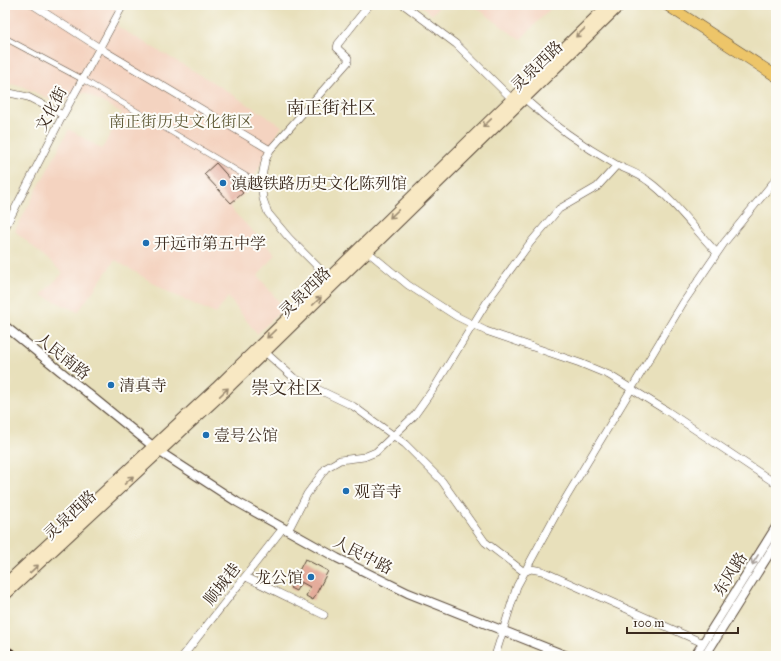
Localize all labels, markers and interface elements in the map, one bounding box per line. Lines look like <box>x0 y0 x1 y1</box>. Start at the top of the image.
one-way arrow <box>575 28 585 37</box>
street label: 灵泉西路 <box>507 37 567 95</box>
street label: 文化街 <box>31 83 71 135</box>
district label: 南正街社区 <box>286 97 376 119</box>
park label: 南正街历史文化街区 <box>109 112 253 131</box>
one-way arrow <box>482 119 492 128</box>
place label: 滇越铁路历史文化陈列馆 <box>231 174 407 193</box>
marker: 滇越铁路历史文化陈列馆 <box>218 178 228 188</box>
one-way arrow <box>389 209 399 219</box>
place label: 开远市第五中学 <box>154 234 266 253</box>
marker: 开远市第五中学 <box>141 238 151 248</box>
street label: 灵泉西路 <box>275 263 335 321</box>
one-way arrow <box>312 296 322 306</box>
street label: 人民南路 <box>32 328 94 384</box>
one-way arrow <box>266 329 276 339</box>
place label: 清真寺 <box>119 376 167 395</box>
district label: 崇文社区 <box>251 377 323 399</box>
marker: 清真寺 <box>106 380 116 390</box>
one-way arrow <box>219 387 229 396</box>
place label: 壹号公馆 <box>214 426 278 445</box>
marker: 壹号公馆 <box>201 430 211 440</box>
one-way arrow <box>124 475 134 485</box>
place label: 观音寺 <box>354 482 402 501</box>
street label: 灵泉西路 <box>40 486 100 544</box>
marker: 观音寺 <box>341 486 351 496</box>
street label: 人民中路 <box>330 532 396 578</box>
street label: 东风路 <box>709 549 751 599</box>
one-way arrow <box>751 554 759 565</box>
street label: 顺城巷 <box>200 559 244 609</box>
one-way arrow <box>28 564 39 573</box>
place label: 龙公馆 <box>255 568 303 587</box>
marker: 龙公馆 <box>306 572 316 582</box>
scale bar <box>627 609 738 635</box>
text: 100 m <box>633 616 664 630</box>

